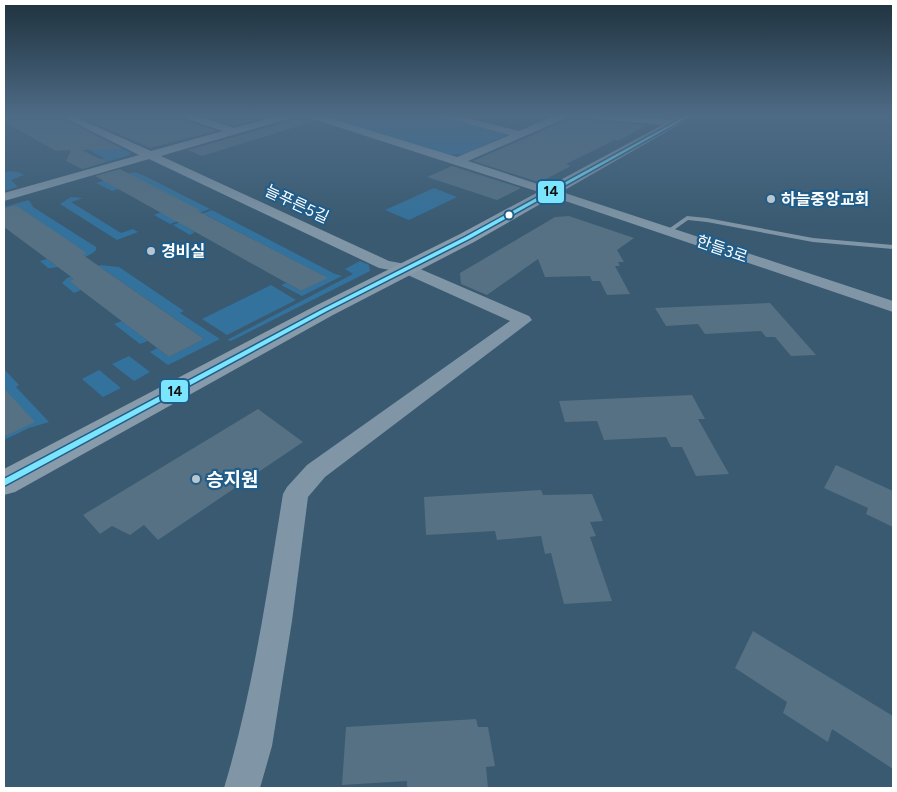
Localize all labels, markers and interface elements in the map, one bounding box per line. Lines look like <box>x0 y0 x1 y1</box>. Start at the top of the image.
line badge: 14 <box>537 180 565 204</box>
street label: 늘푸른5길 <box>262 181 332 227</box>
text: 14 <box>544 183 559 200</box>
place label: 하늘중앙교회 <box>781 190 869 209</box>
marker: 하늘중앙교회 <box>765 193 777 205</box>
unlabelled marker <box>504 210 514 220</box>
street label: 한들3로 <box>694 231 750 267</box>
place label: 경비실 <box>161 242 205 261</box>
marker: 경비실 <box>145 245 157 257</box>
line badge: 14 <box>160 379 189 403</box>
text: 14 <box>168 383 183 400</box>
place label: 승지원 <box>206 468 258 491</box>
marker: 승지원 <box>190 473 202 485</box>

